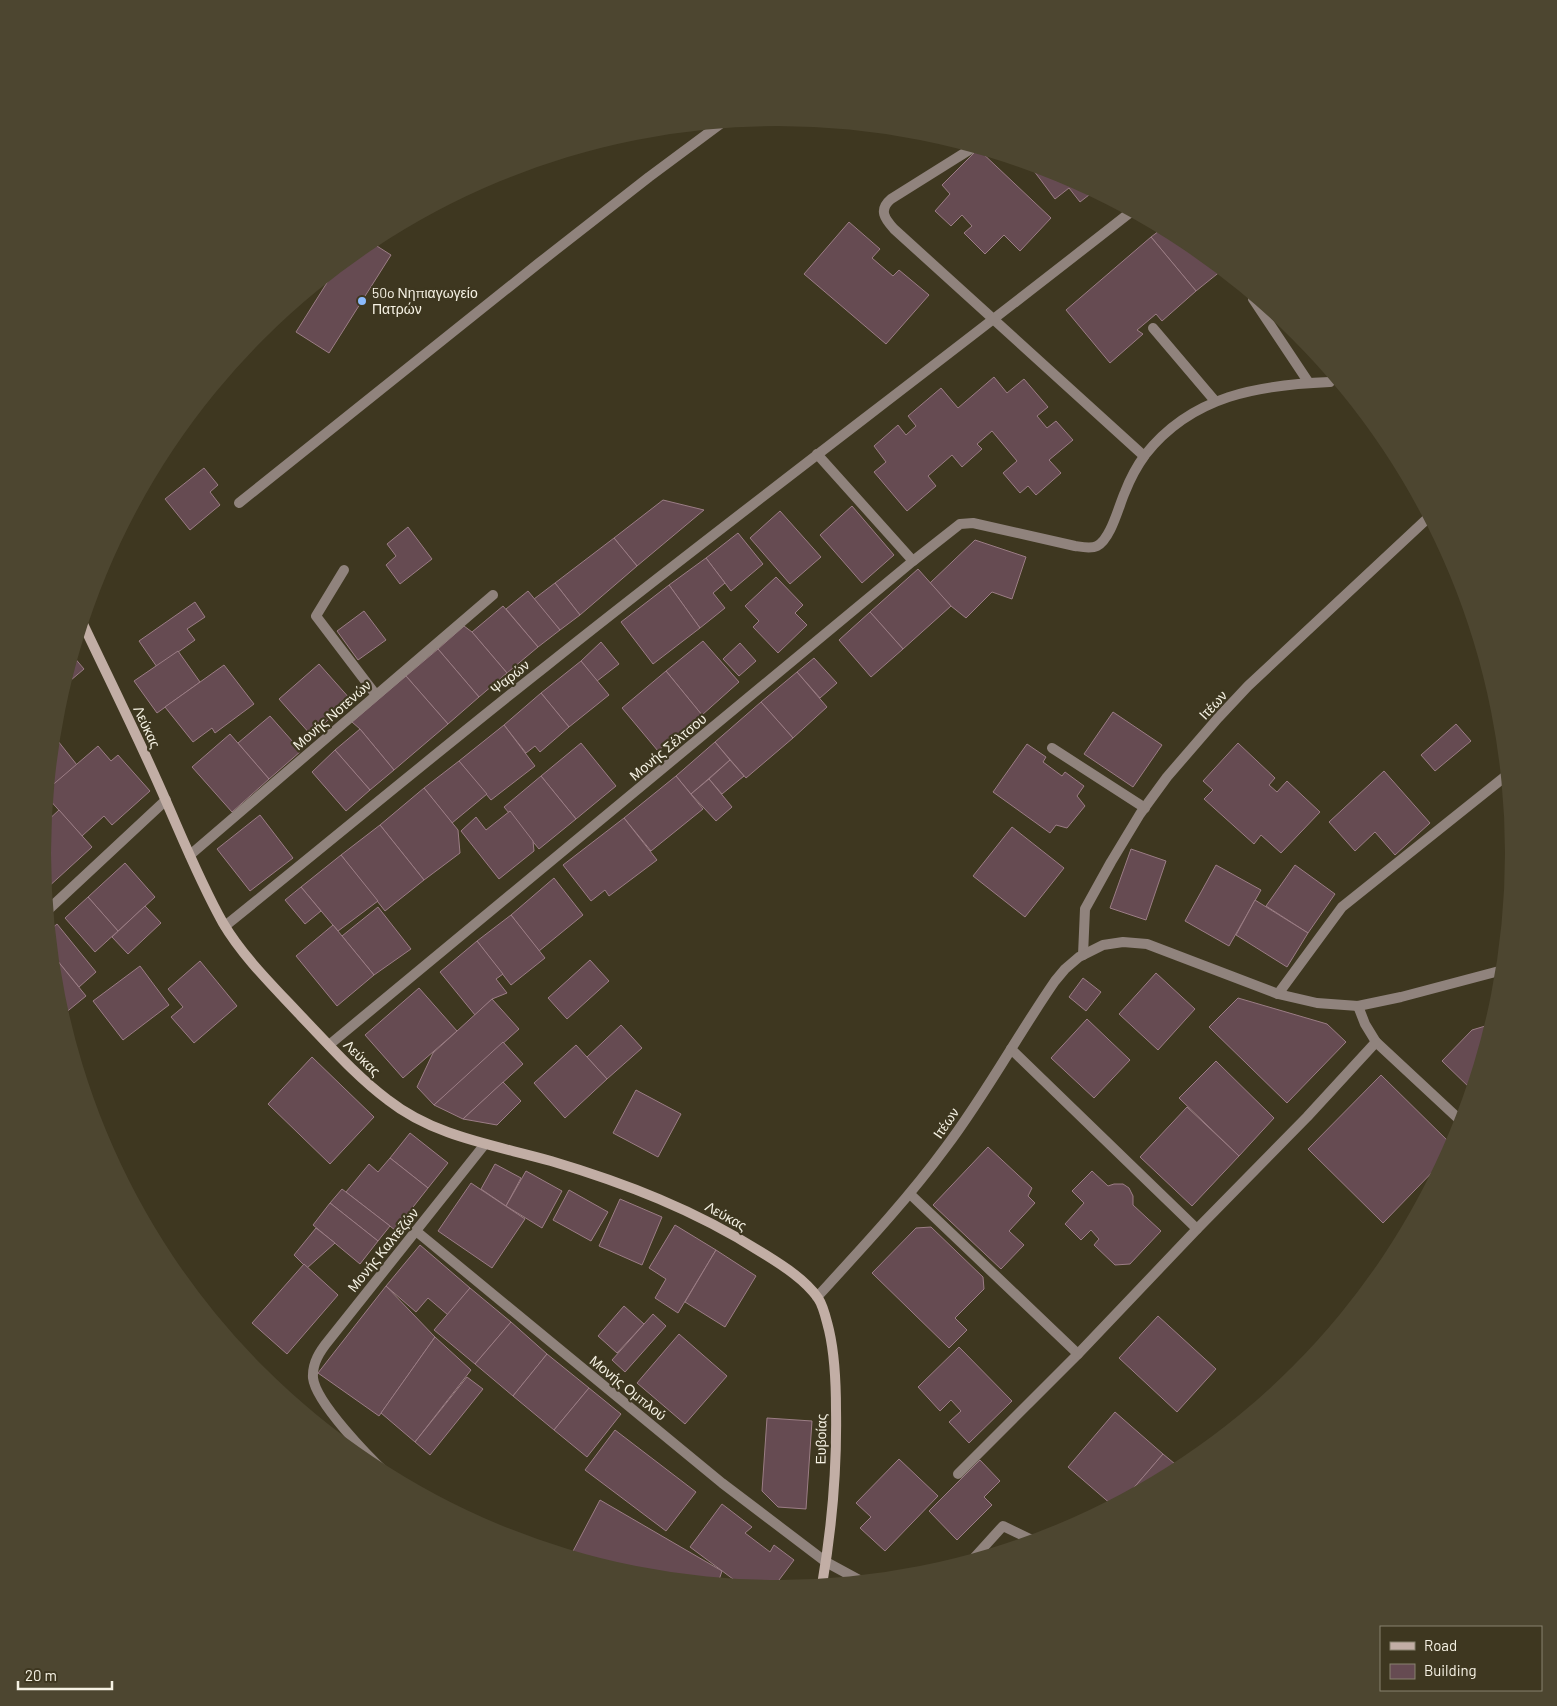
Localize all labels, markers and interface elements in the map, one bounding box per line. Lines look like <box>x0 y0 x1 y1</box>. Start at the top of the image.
place label: 50o Νηπιαγωγείο Πατρών <box>372 284 478 317</box>
marker: 50o Νηπιαγωγείο Πατρών <box>356 295 368 307</box>
street label: Ψαρών <box>487 656 533 697</box>
street label: Μονής Νοτενών <box>289 676 374 753</box>
street label: Ιτέων <box>1195 687 1230 723</box>
street label: Λεύκας <box>130 703 165 751</box>
street label: Μονής Σέλτσου <box>626 710 710 784</box>
street label: Λεύκας <box>340 1036 385 1080</box>
street label: Ιτέων <box>929 1104 962 1141</box>
street label: Λεύκας <box>702 1197 750 1234</box>
street label: Μονής Καλτεζών <box>344 1204 422 1295</box>
street label: Μονής Ομπλού <box>587 1352 670 1424</box>
street label: Ευβοίας <box>812 1413 829 1465</box>
legend <box>1380 1626 1542 1691</box>
text: Road <box>1424 1636 1457 1654</box>
scale bar <box>18 1658 111 1690</box>
text: Building <box>1424 1661 1477 1679</box>
text: 20 m <box>25 1666 57 1684</box>

